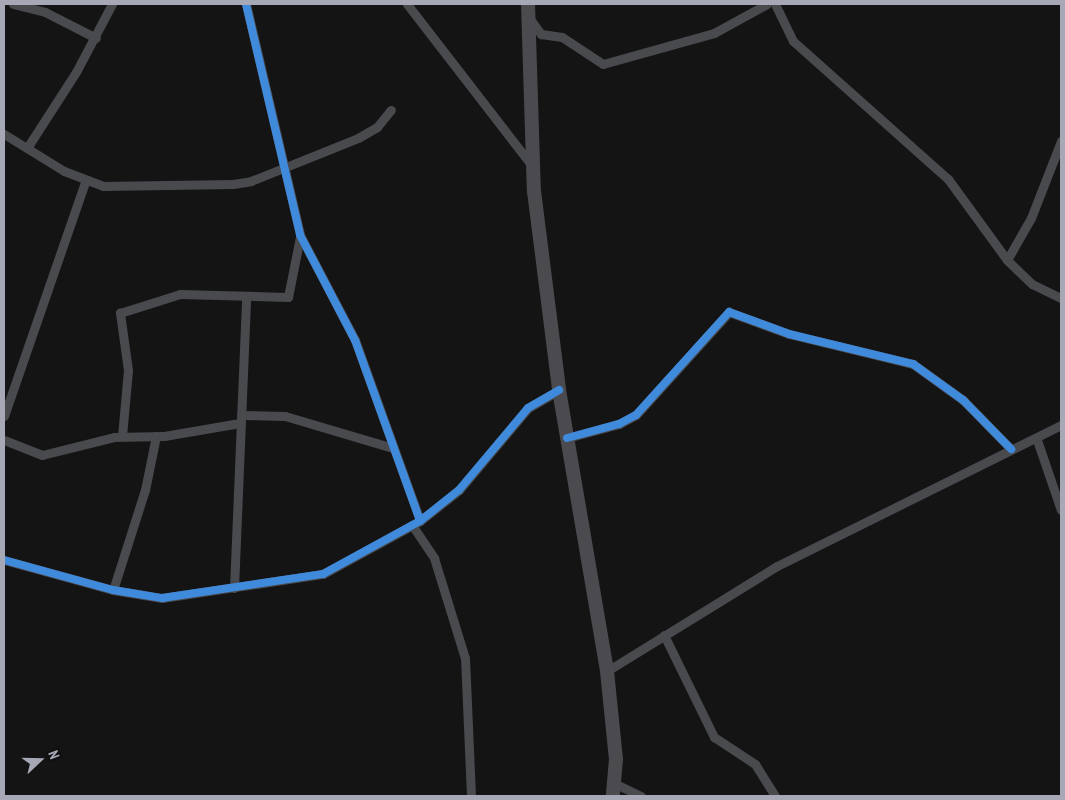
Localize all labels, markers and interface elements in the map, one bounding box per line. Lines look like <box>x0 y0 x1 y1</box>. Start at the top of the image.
north arrow <box>15 735 65 785</box>
text: N <box>44 748 64 761</box>

